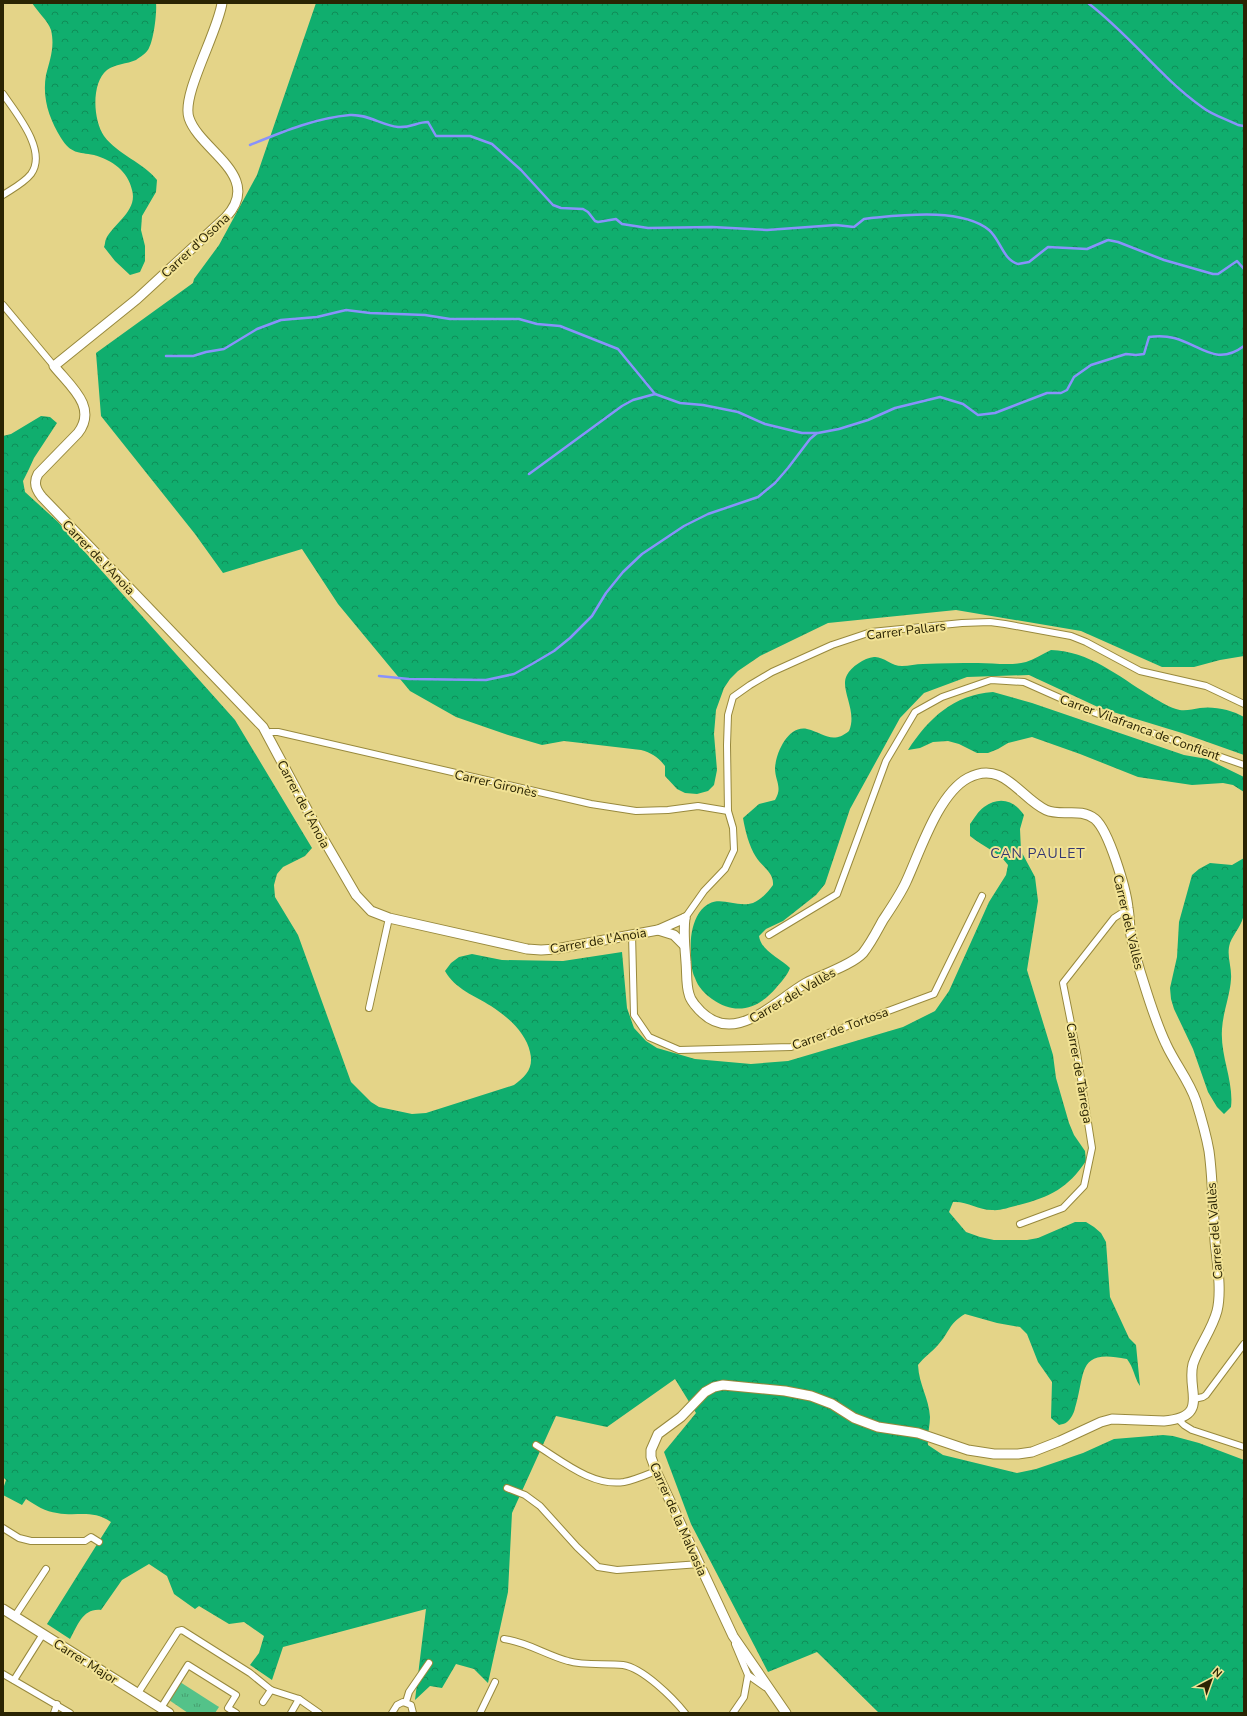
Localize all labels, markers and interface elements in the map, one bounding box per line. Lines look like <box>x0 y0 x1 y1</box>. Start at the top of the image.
street label: Carrer d'Osona <box>157 209 234 282</box>
street label: Carrer de l'Anoia <box>58 516 139 599</box>
street label: Carrer Pallars <box>865 617 947 645</box>
street label: Carrer Vilafranca de Conflent <box>1057 691 1223 766</box>
street label: Carrer de l'Anoia <box>272 757 334 852</box>
street label: Carrer Gironès <box>453 766 539 802</box>
district label: CAN PAULET <box>990 844 1086 863</box>
street label: Carrer del Vallès <box>1108 873 1148 972</box>
street label: Carrer de l'Anoia <box>549 924 648 958</box>
street label: Carrer del Vallès <box>746 964 839 1028</box>
street label: Carrer de Tortosa <box>790 1003 891 1055</box>
street label: Carrer de Tàrrega <box>1061 1021 1097 1125</box>
street label: Carrer del Vallès <box>1203 1182 1227 1280</box>
street label: Carrer de la Malvasia <box>645 1460 711 1579</box>
street label: Carrer Major <box>50 1635 121 1689</box>
north arrow <box>1191 1660 1231 1700</box>
text: N <box>1209 1664 1225 1681</box>

